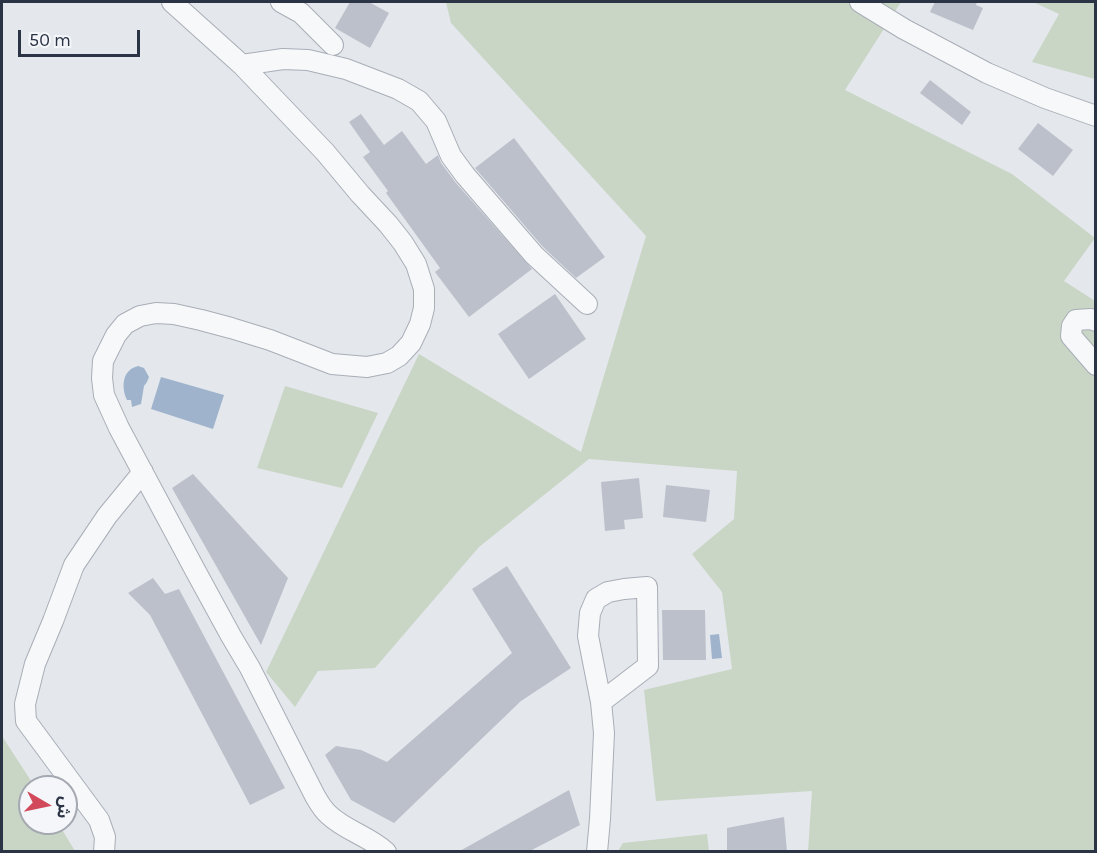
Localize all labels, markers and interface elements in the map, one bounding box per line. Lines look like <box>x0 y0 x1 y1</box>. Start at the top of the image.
scale bar <box>21 18 142 56</box>
text: 50 m <box>29 29 71 51</box>
north arrow <box>18 775 78 835</box>
text: ش <box>53 795 75 820</box>

